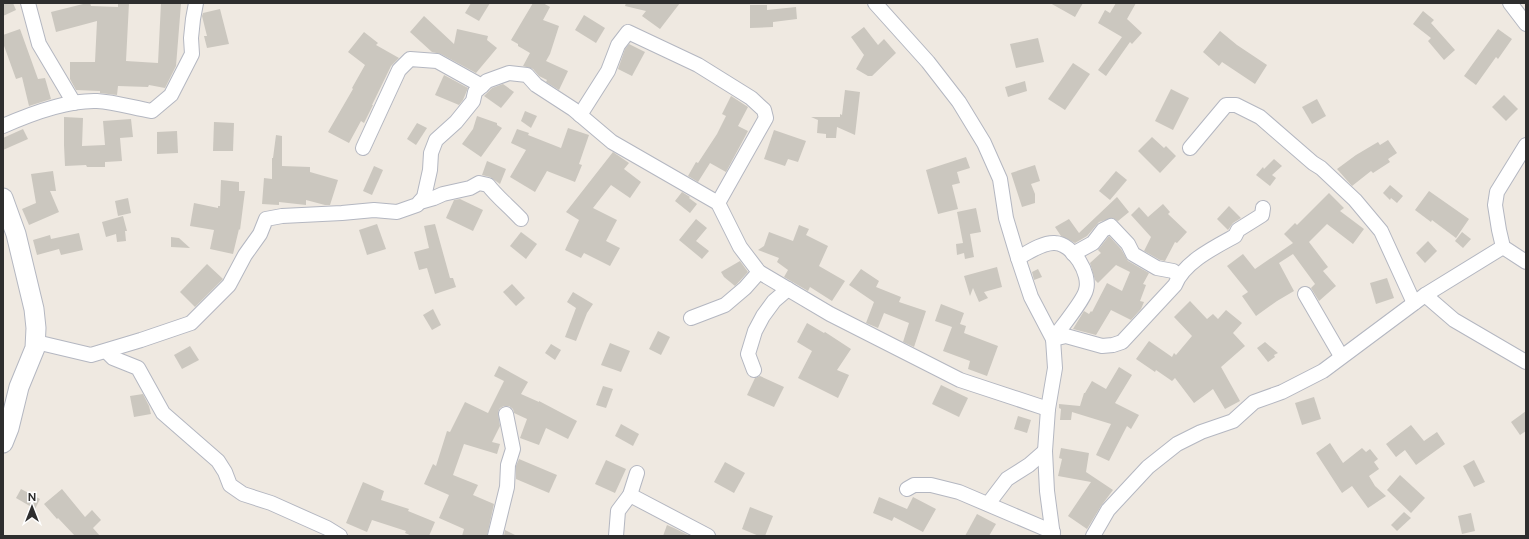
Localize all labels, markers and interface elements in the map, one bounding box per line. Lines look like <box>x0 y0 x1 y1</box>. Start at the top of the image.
north arrow <box>12 487 52 527</box>
text: N <box>28 491 36 504</box>

